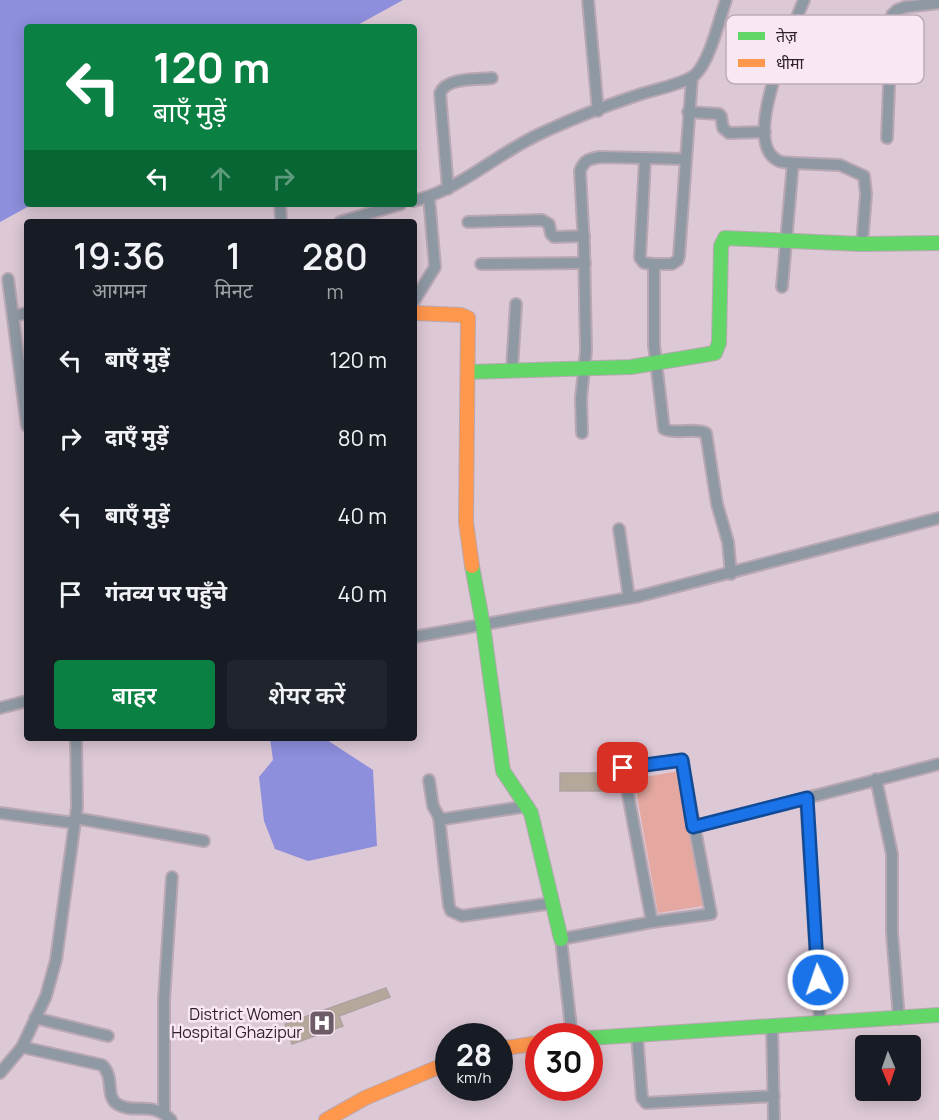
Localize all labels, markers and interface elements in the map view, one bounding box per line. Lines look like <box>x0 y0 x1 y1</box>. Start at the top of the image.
legend <box>726 15 924 84</box>
text: तेज़ <box>776 25 798 47</box>
text: 120 m <box>153 38 270 96</box>
icon: left <box>54 48 132 126</box>
text: धीमा <box>776 52 805 74</box>
text: बाएँ मुड़ें <box>153 93 226 130</box>
icon: left <box>141 162 174 195</box>
icon: ahead <box>204 162 237 195</box>
icon: right <box>267 162 300 195</box>
text: 19:36 <box>73 231 165 280</box>
text: 1 <box>226 231 241 280</box>
text: 280 <box>302 232 368 281</box>
text: आगमन <box>92 277 147 304</box>
text: मिनट <box>215 277 253 304</box>
text: m <box>326 278 343 305</box>
icon: left <box>54 344 87 377</box>
text: बाएँ मुड़ें <box>105 344 170 374</box>
text: 120 m <box>329 345 387 375</box>
icon: right <box>54 422 87 455</box>
text: दाएँ मुड़ें <box>105 422 168 452</box>
text: 80 m <box>338 423 387 453</box>
icon: left <box>54 500 87 533</box>
text: बाएँ मुड़ें <box>105 500 170 530</box>
text: 40 m <box>338 501 387 531</box>
icon: arrive <box>54 578 87 611</box>
text: गंतव्य पर पहुँचे <box>105 578 227 608</box>
text: 40 m <box>338 579 387 609</box>
button: बाहर <box>54 660 215 729</box>
button: शेयर करें <box>227 660 387 729</box>
pin <box>597 742 648 793</box>
icon: arrive <box>606 751 639 784</box>
position arrow <box>786 948 850 1012</box>
place label: District Women Hospital Ghazipur <box>171 1003 302 1043</box>
hospital icon: District Women Hospital Ghazipur <box>307 1008 337 1038</box>
speed limit sign: 30 <box>525 1023 603 1101</box>
text: 28 <box>456 1034 492 1075</box>
north arrow <box>855 1035 921 1101</box>
map controls <box>855 1035 921 1101</box>
text: km/h <box>457 1067 491 1088</box>

